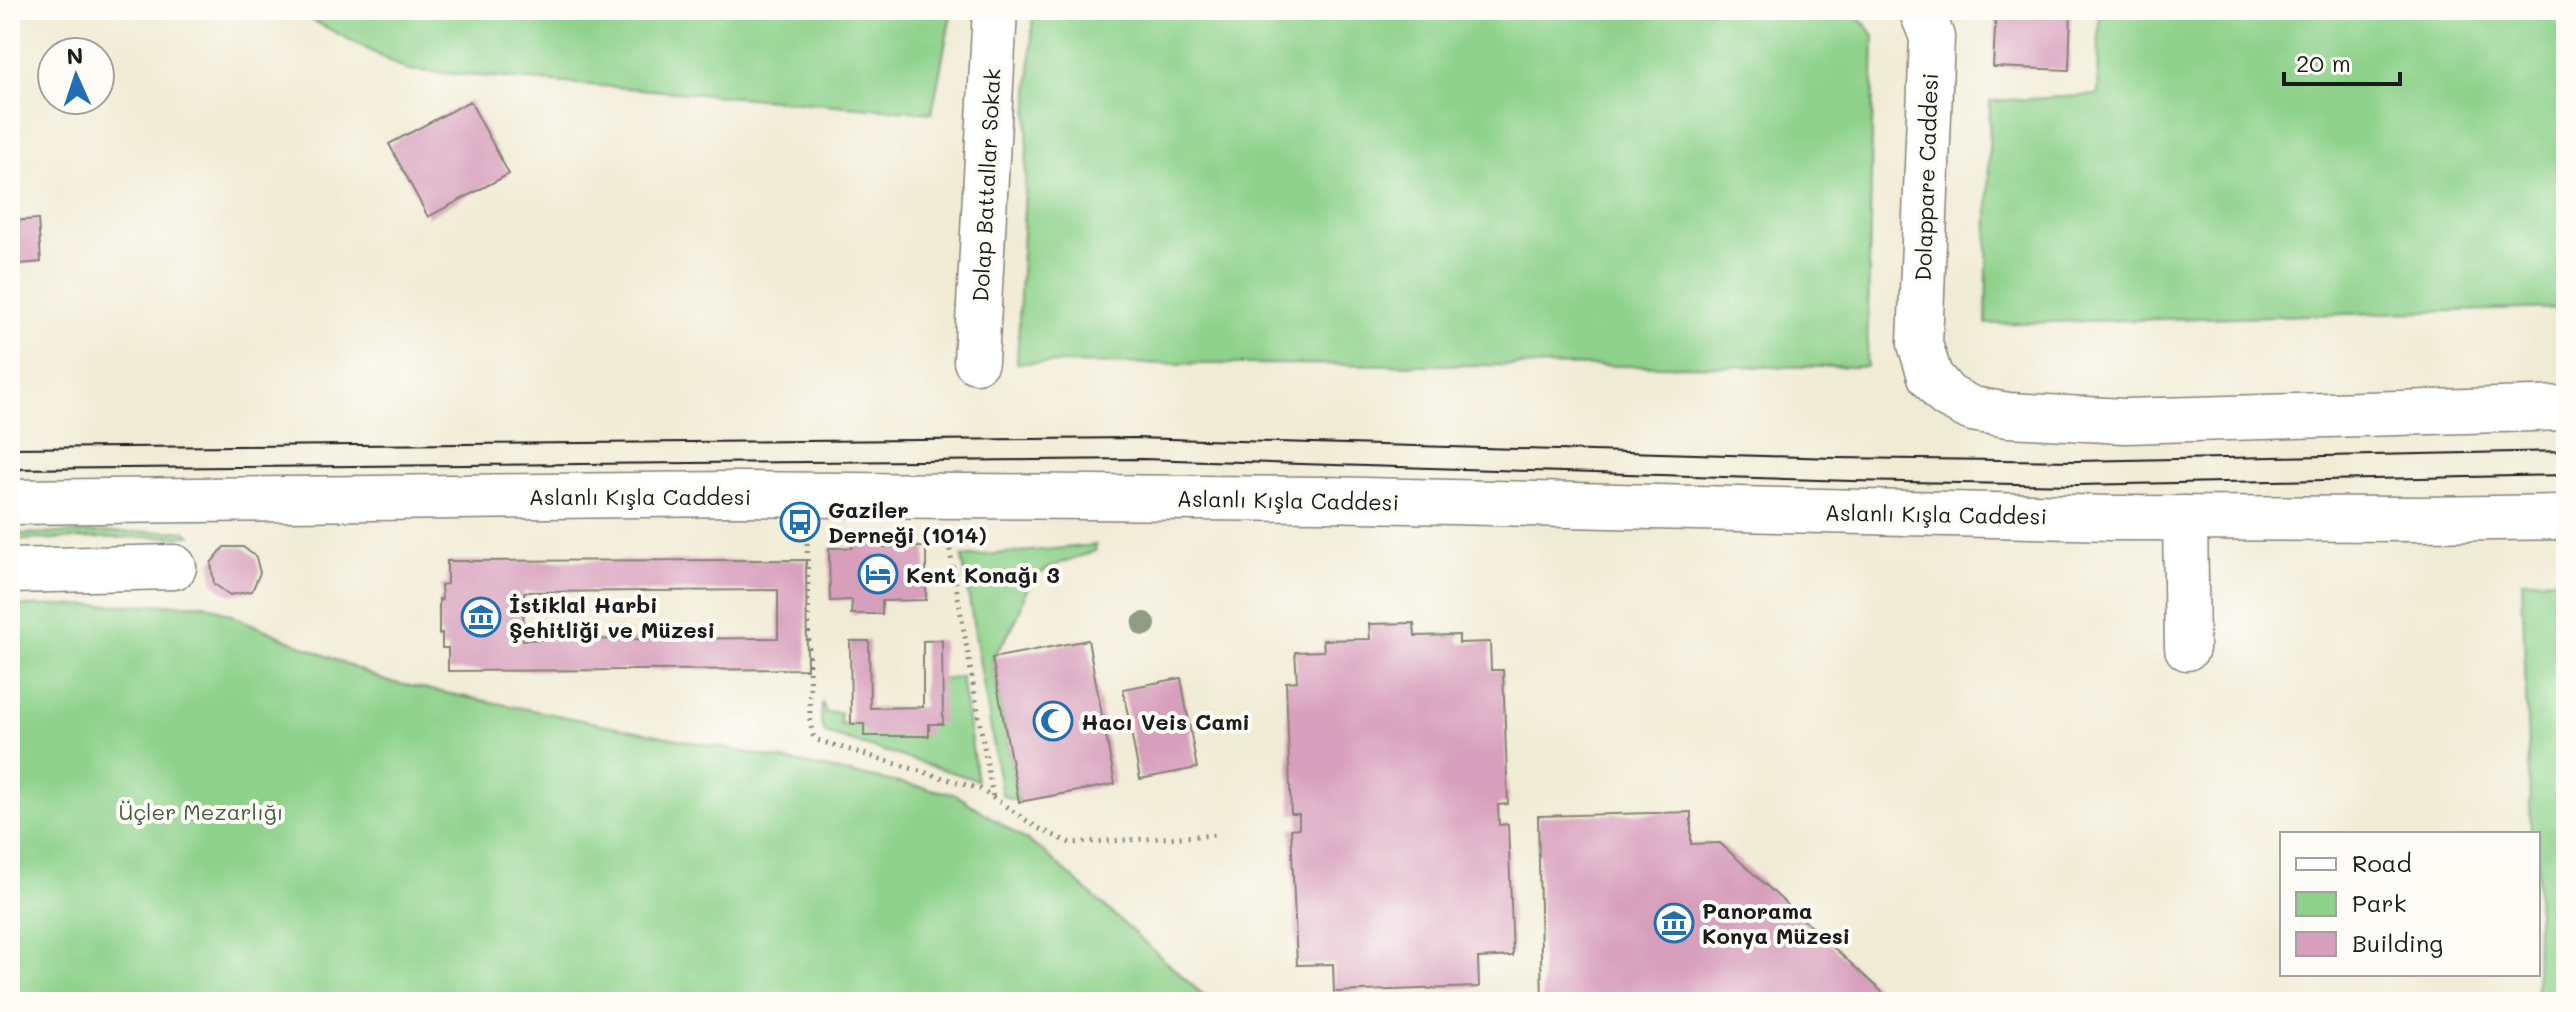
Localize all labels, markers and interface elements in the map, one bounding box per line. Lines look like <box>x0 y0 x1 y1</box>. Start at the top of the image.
north arrow <box>36 36 116 116</box>
scale bar <box>2284 36 2400 86</box>
text: N <box>66 41 84 70</box>
text: 20 m <box>2296 47 2351 78</box>
street label: Dolap Battallar Sokak <box>965 68 1007 302</box>
street label: Dolappare Caddesi <box>1908 72 1944 282</box>
street label: Aslanlı Kışla Caddesi <box>529 482 751 511</box>
street label: Aslanlı Kışla Caddesi <box>1177 484 1399 516</box>
place label: Gaziler Derneği (1014) <box>828 495 987 549</box>
street label: Aslanlı Kışla Caddesi <box>1825 498 2047 530</box>
bus stop icon: Gaziler Derneği (1014) <box>779 501 821 543</box>
hotel icon: Kent Konağı 3 <box>857 553 899 595</box>
place label: Kent Konağı 3 <box>906 560 1060 589</box>
place label: İstiklal Harbi Şehitliği ve Müzesi <box>509 590 715 644</box>
museum icon: İstiklal Harbi Şehitliği ve Müzesi <box>460 596 502 638</box>
mosque icon: Hacı Veis Cami <box>1032 700 1074 742</box>
place label: Hacı Veis Cami <box>1081 707 1250 736</box>
park label: Üçler Mezarlığı <box>118 797 284 826</box>
legend <box>2280 832 2540 976</box>
text: Road <box>2352 847 2412 878</box>
text: Park <box>2352 887 2406 918</box>
place label: Panorama Konya Müzesi <box>1702 896 1850 950</box>
museum icon: Panorama Konya Müzesi <box>1653 902 1695 944</box>
text: Building <box>2352 927 2443 958</box>

